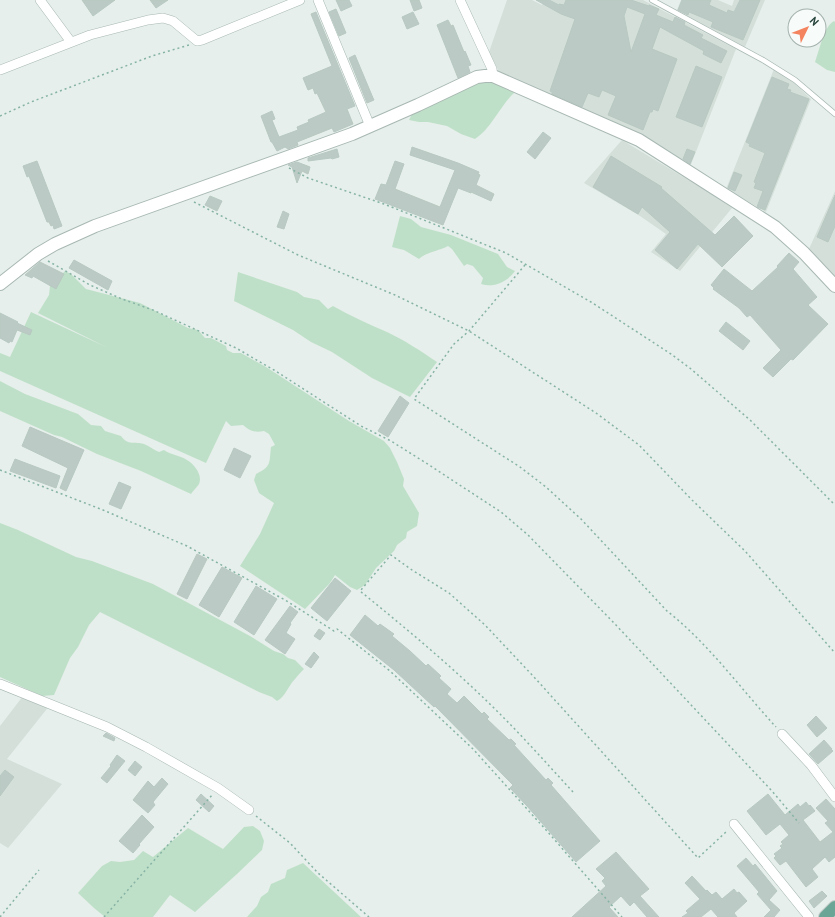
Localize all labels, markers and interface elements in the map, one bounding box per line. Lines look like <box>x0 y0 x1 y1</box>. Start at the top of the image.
north arrow <box>787 8 827 48</box>
text: N <box>807 14 822 29</box>

